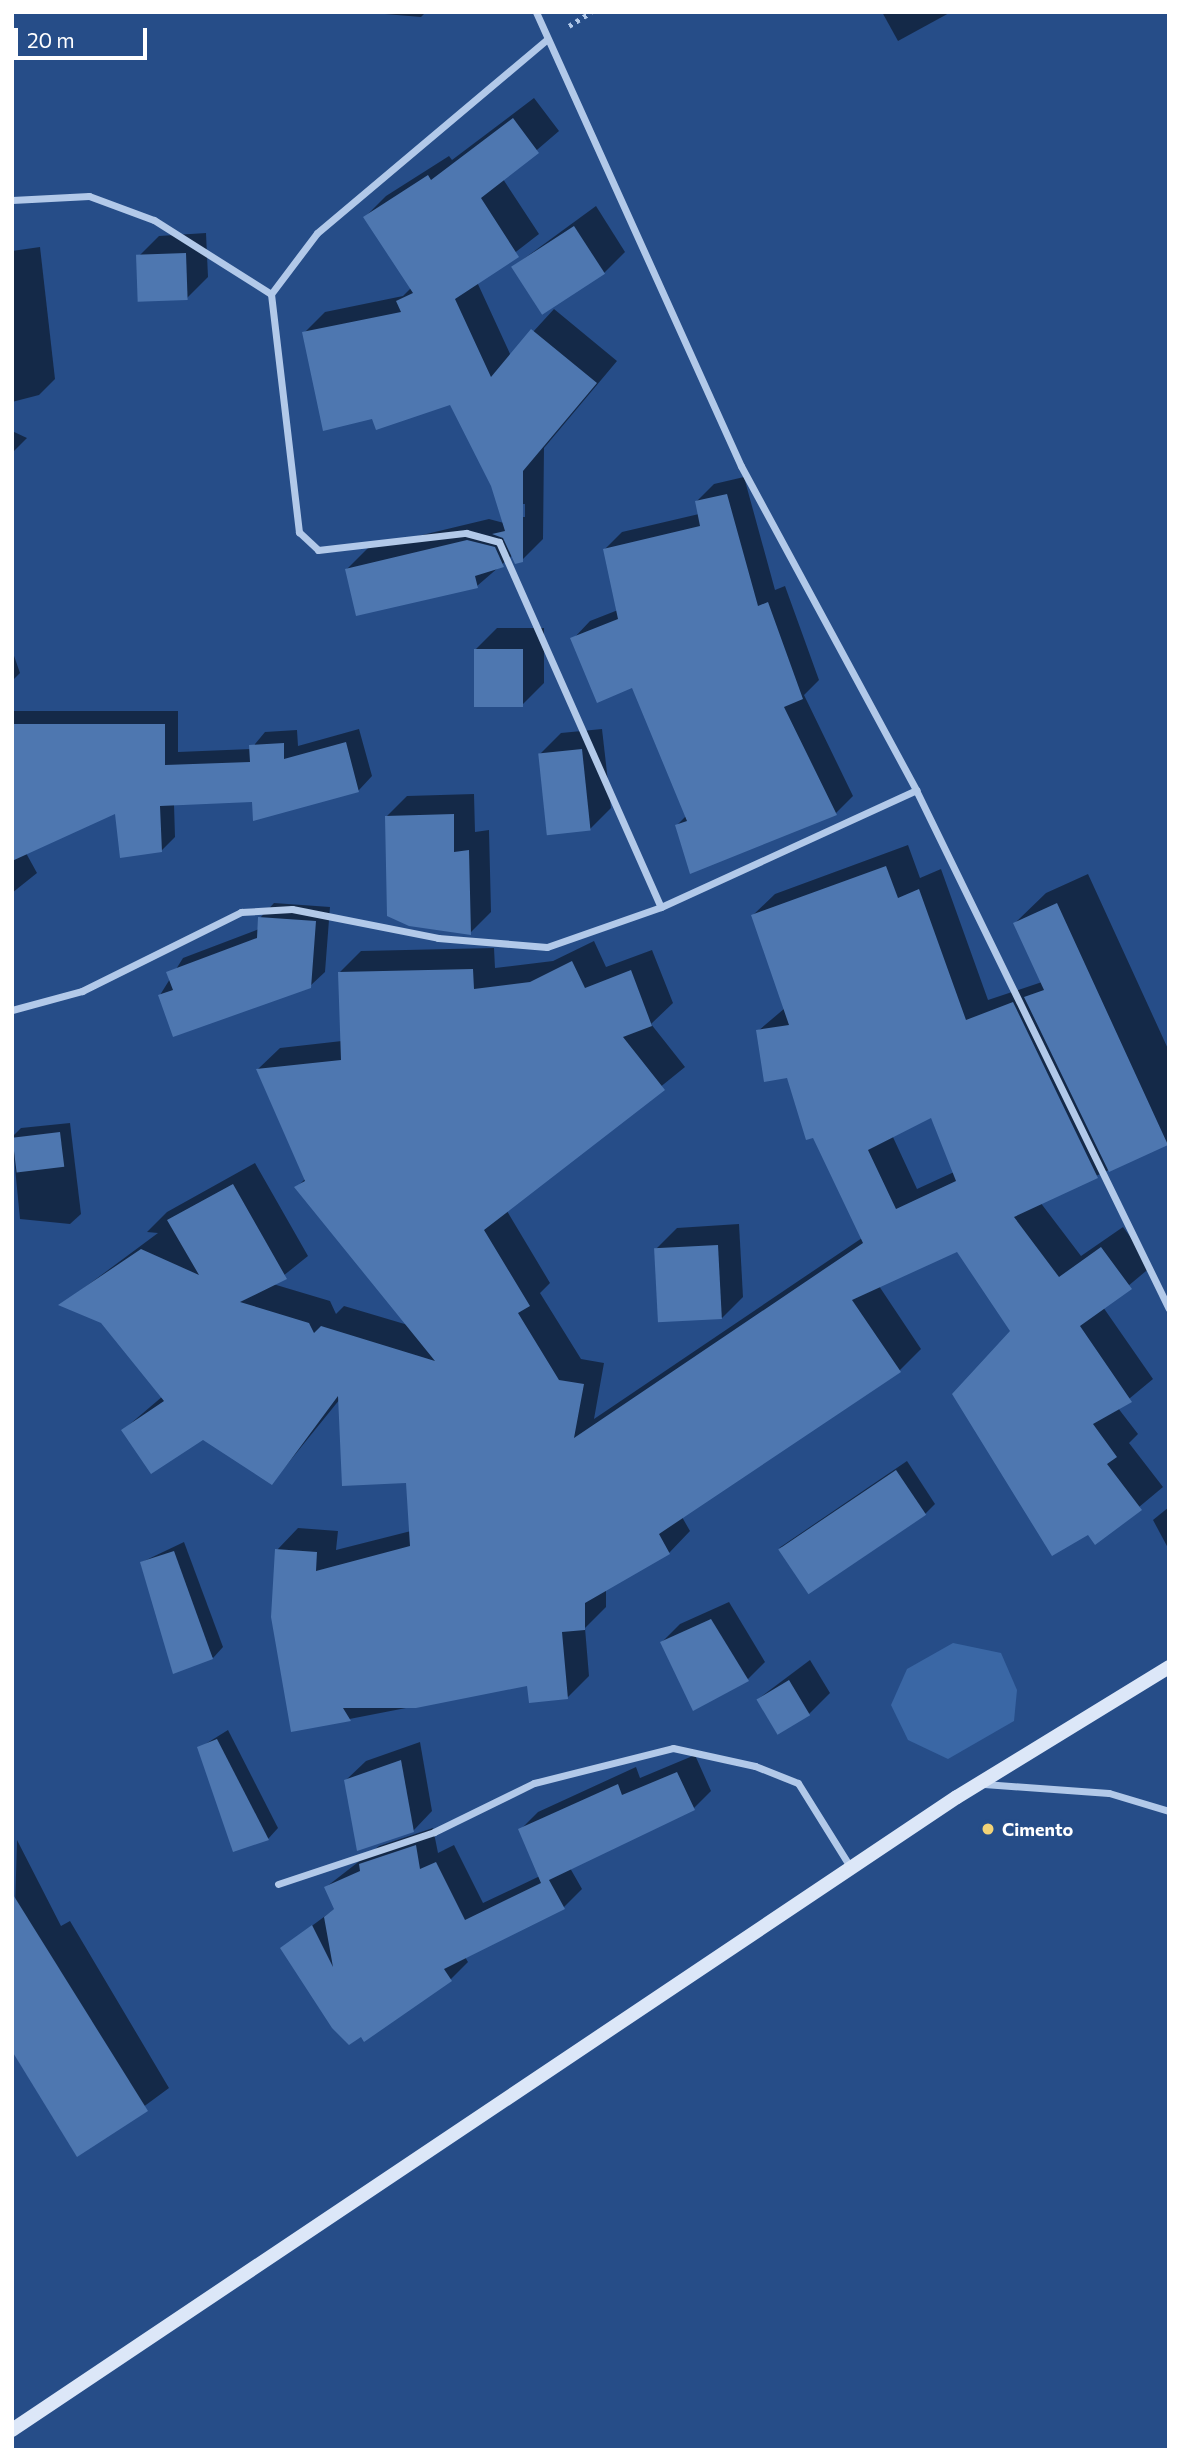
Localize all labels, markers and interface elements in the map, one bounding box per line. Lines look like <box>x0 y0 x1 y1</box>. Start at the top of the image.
scale bar <box>18 14 150 58</box>
text: 20 m <box>27 27 75 52</box>
place label: Cimento <box>1002 1818 1073 1840</box>
marker: Cimento <box>980 1821 996 1837</box>

